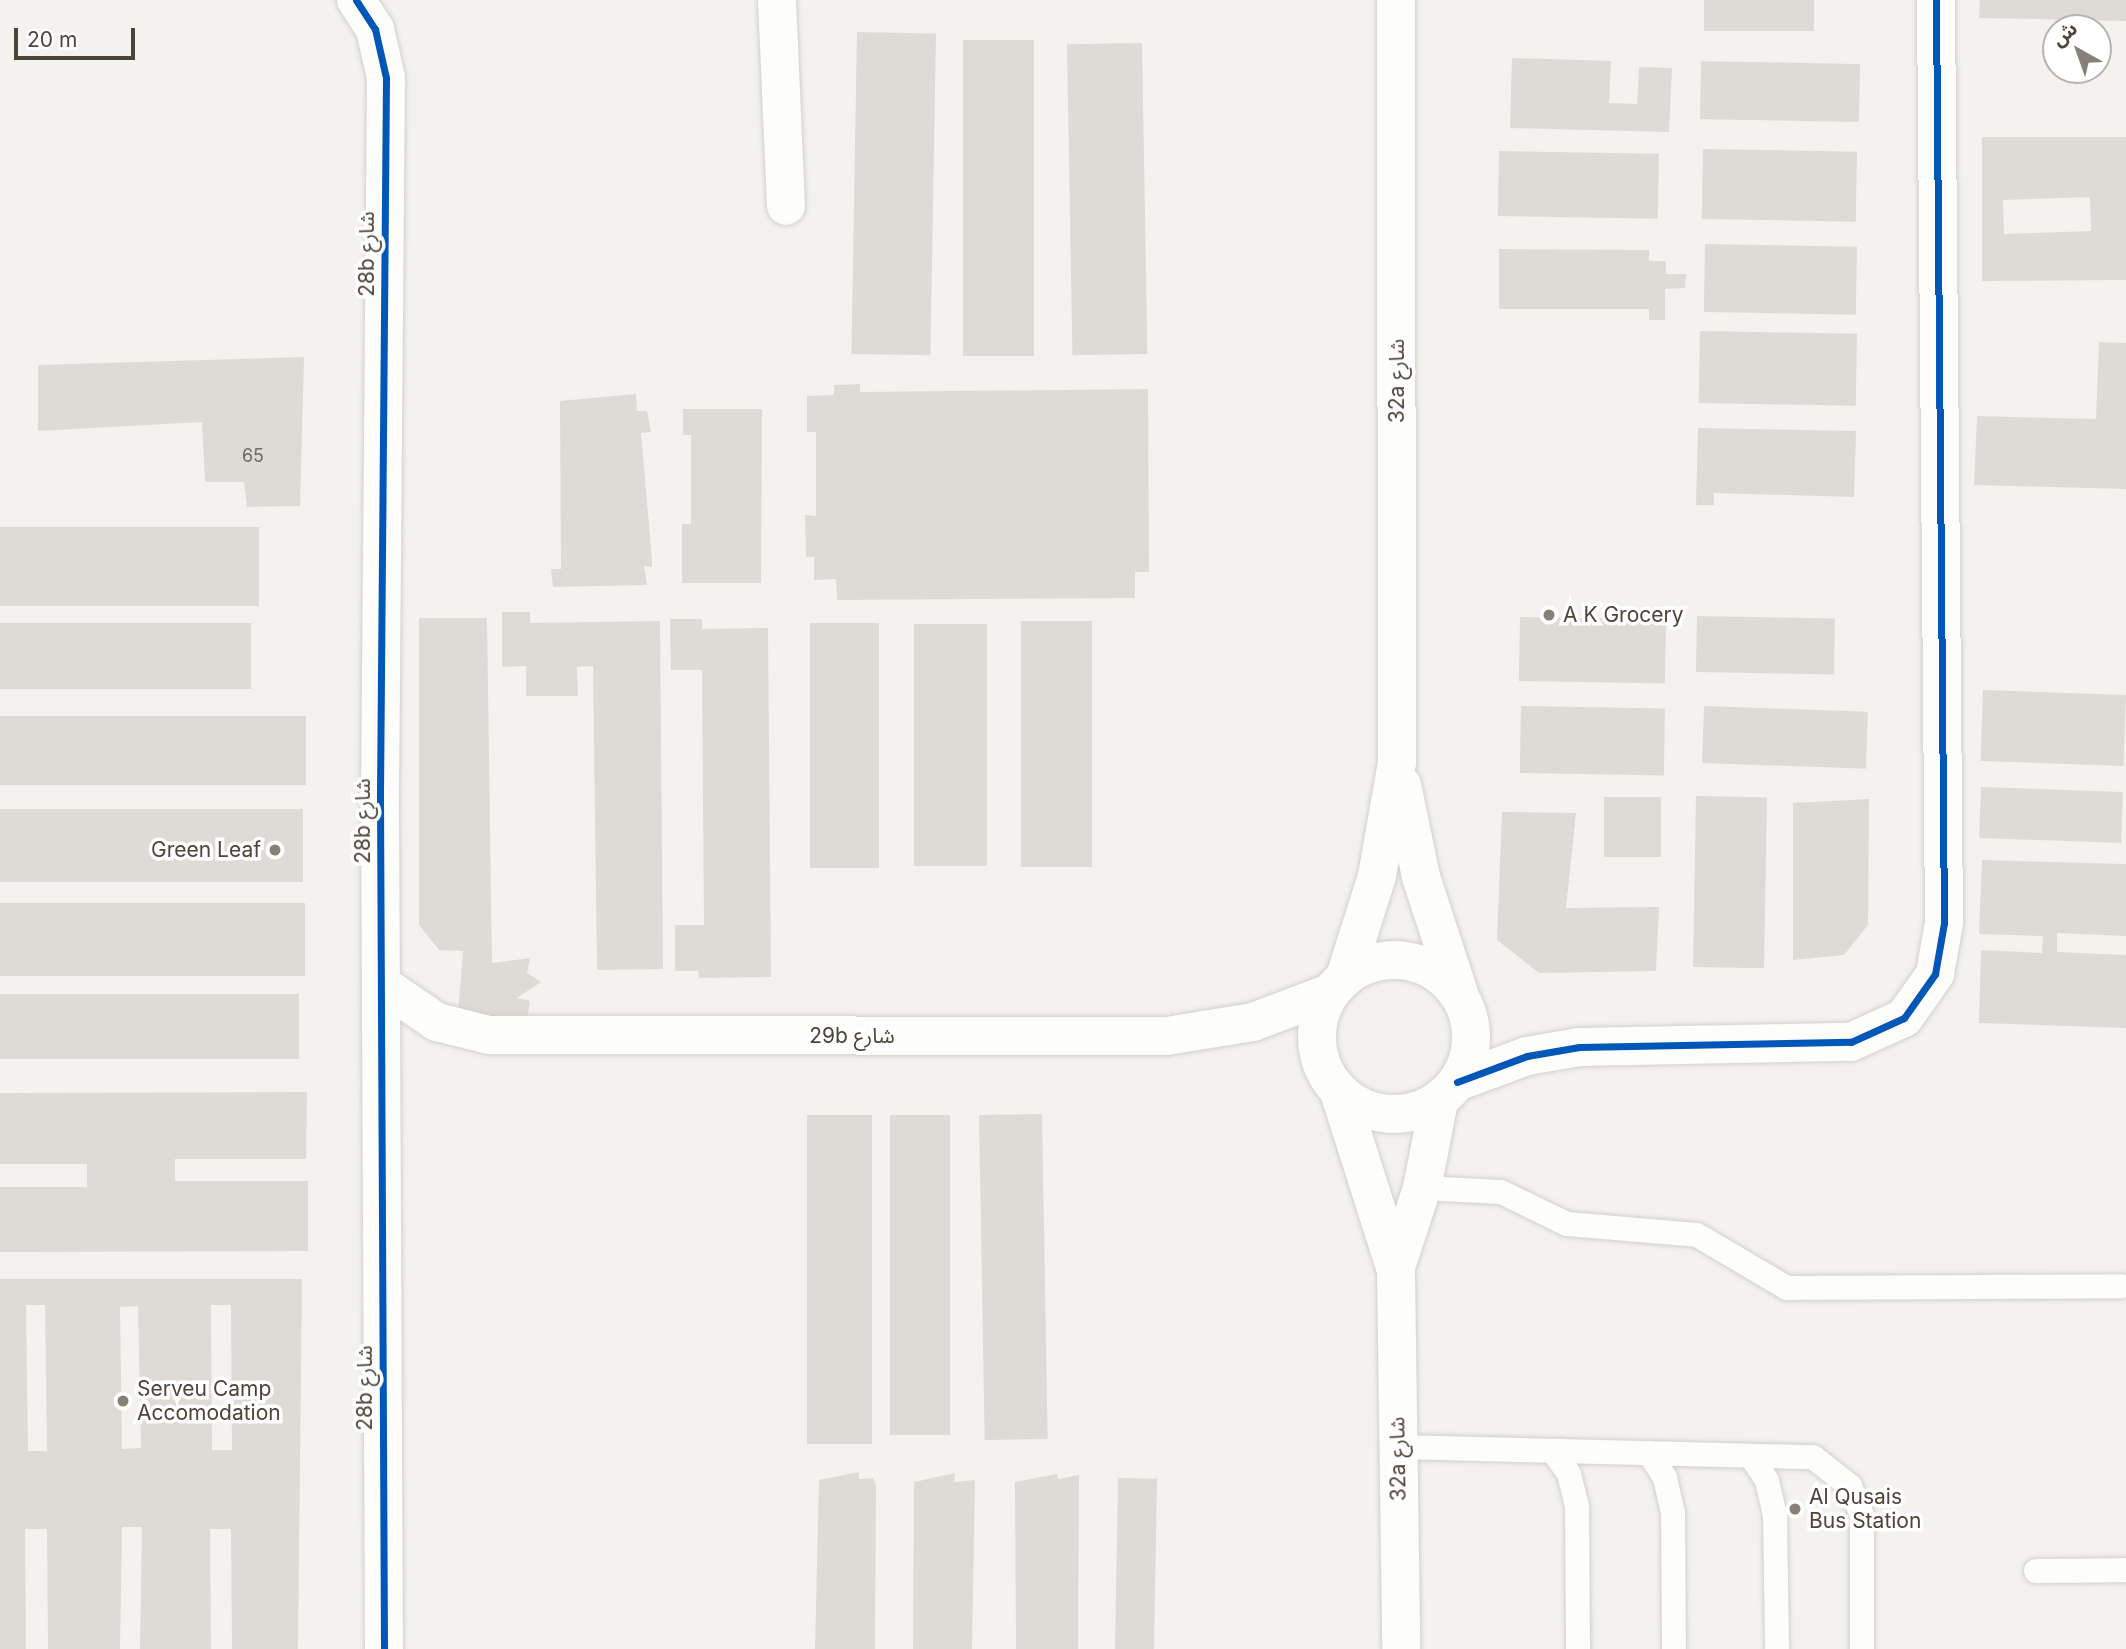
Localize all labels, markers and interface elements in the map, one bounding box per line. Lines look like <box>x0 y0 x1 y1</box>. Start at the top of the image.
scale bar <box>18 14 138 58</box>
north arrow <box>2042 14 2112 84</box>
text: ش <box>2047 17 2082 51</box>
text: 20 m <box>27 27 77 52</box>
street label: 28b شارع <box>354 211 380 297</box>
street label: 32a شارع <box>1384 339 1410 423</box>
house number: 65 <box>242 445 264 467</box>
place label: A K Grocery <box>1563 602 1684 628</box>
marker: A K Grocery <box>1541 607 1557 623</box>
street label: 28b شارع <box>350 778 376 864</box>
place label: Green Leaf <box>151 837 261 863</box>
marker: Green Leaf <box>267 842 283 858</box>
street label: 29b شارع <box>809 1023 895 1049</box>
street label: 28b شارع <box>352 1345 378 1431</box>
place label: Serveu Camp Accomodation <box>137 1376 281 1426</box>
marker: Serveu Camp Accomodation <box>115 1393 131 1409</box>
street label: 32a شارع <box>1385 1417 1411 1501</box>
place label: Al Qusais Bus Station <box>1809 1484 1921 1534</box>
marker: Al Qusais Bus Station <box>1787 1501 1803 1517</box>

